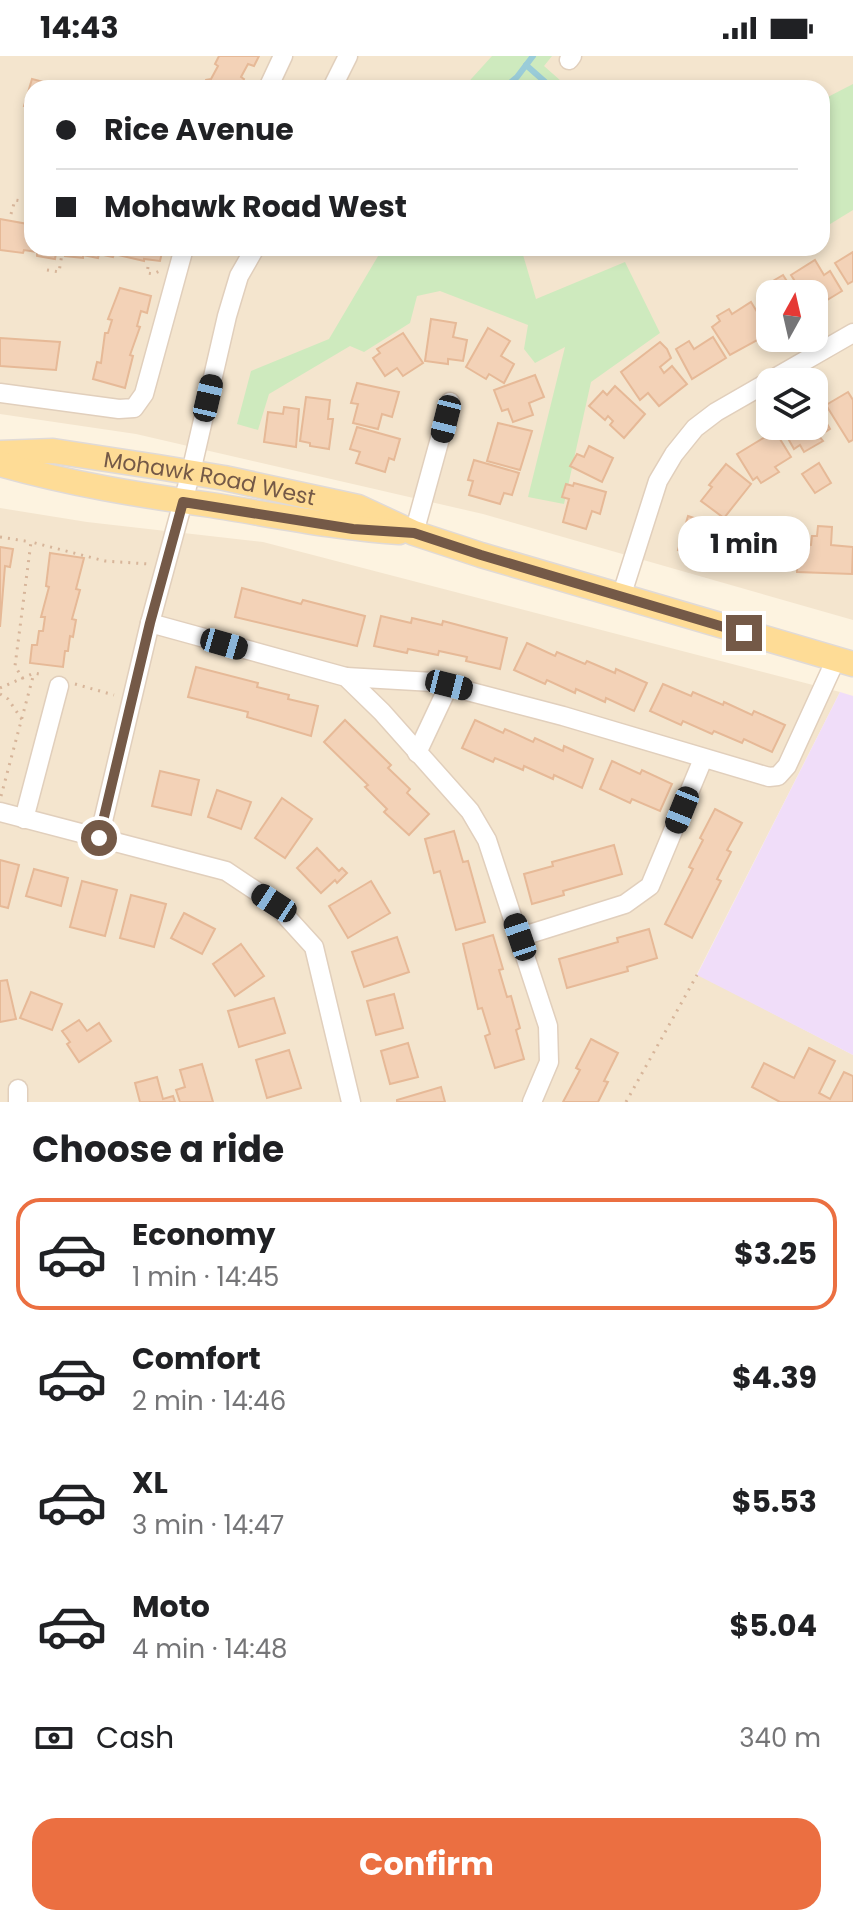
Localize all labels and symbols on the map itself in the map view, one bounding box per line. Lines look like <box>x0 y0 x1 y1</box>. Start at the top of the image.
north arrow <box>756 280 828 352</box>
car <box>191 372 225 424</box>
car <box>429 393 463 445</box>
street label: Mohawk Road West <box>102 443 319 513</box>
callout: 1 min <box>678 517 810 573</box>
route end <box>726 615 762 651</box>
car <box>198 626 250 662</box>
car <box>423 668 475 702</box>
car <box>662 783 702 837</box>
route start <box>81 820 117 856</box>
car <box>247 880 301 926</box>
car <box>501 910 539 964</box>

